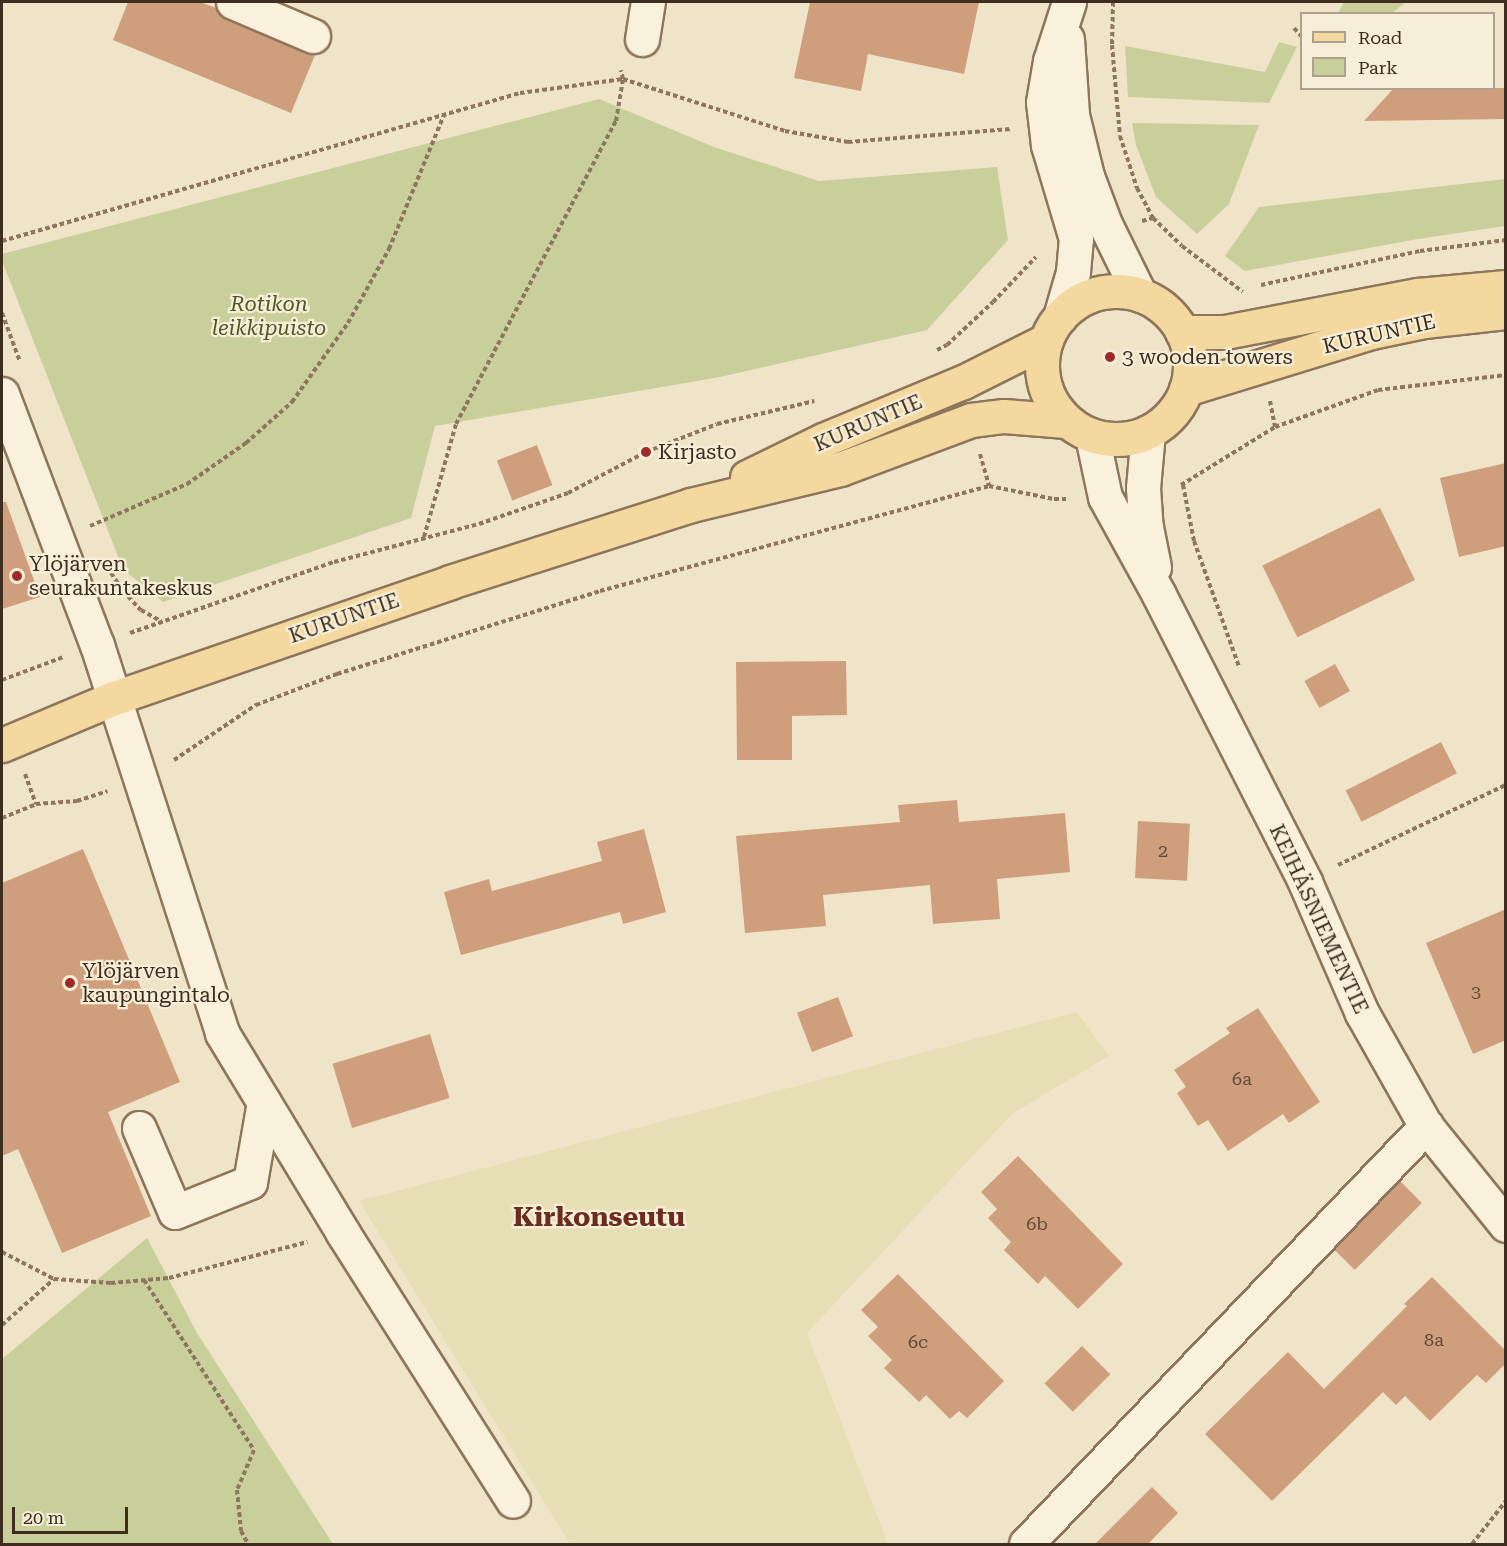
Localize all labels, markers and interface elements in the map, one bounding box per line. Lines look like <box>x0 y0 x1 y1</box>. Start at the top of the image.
legend <box>1300 12 1495 90</box>
text: Road <box>1358 27 1402 48</box>
text: Park <box>1358 57 1398 78</box>
park label: Rotikon leikkipuisto <box>212 291 326 341</box>
street label: KURUNTIE <box>1320 309 1438 359</box>
place label: 3 wooden towers <box>1122 344 1293 370</box>
marker: 3 wooden towers <box>1103 350 1117 364</box>
street label: KURUNTIE <box>810 389 926 457</box>
place label: Kirjasto <box>658 439 737 465</box>
marker: Kirjasto <box>639 445 653 459</box>
place label: Ylöjärven seurakuntakeskus <box>29 551 213 601</box>
marker: Ylöjärven seurakuntakeskus <box>10 569 24 583</box>
street label: KURUNTIE <box>285 587 403 649</box>
street label: KEIHÄSNIEMENTIE <box>1264 820 1374 1018</box>
house number: 2 <box>1158 840 1168 862</box>
place label: Ylöjärven kaupungintalo <box>82 958 230 1008</box>
marker: Ylöjärven kaupungintalo <box>63 976 77 990</box>
house number: 3 <box>1471 981 1481 1003</box>
house number: 6a <box>1232 1068 1252 1090</box>
district label: Kirkonseutu <box>513 1202 685 1234</box>
house number: 6b <box>1026 1213 1048 1235</box>
house number: 8a <box>1424 1329 1444 1351</box>
house number: 6c <box>908 1331 928 1353</box>
scale bar <box>15 1495 130 1533</box>
text: 20 m <box>23 1507 64 1528</box>

